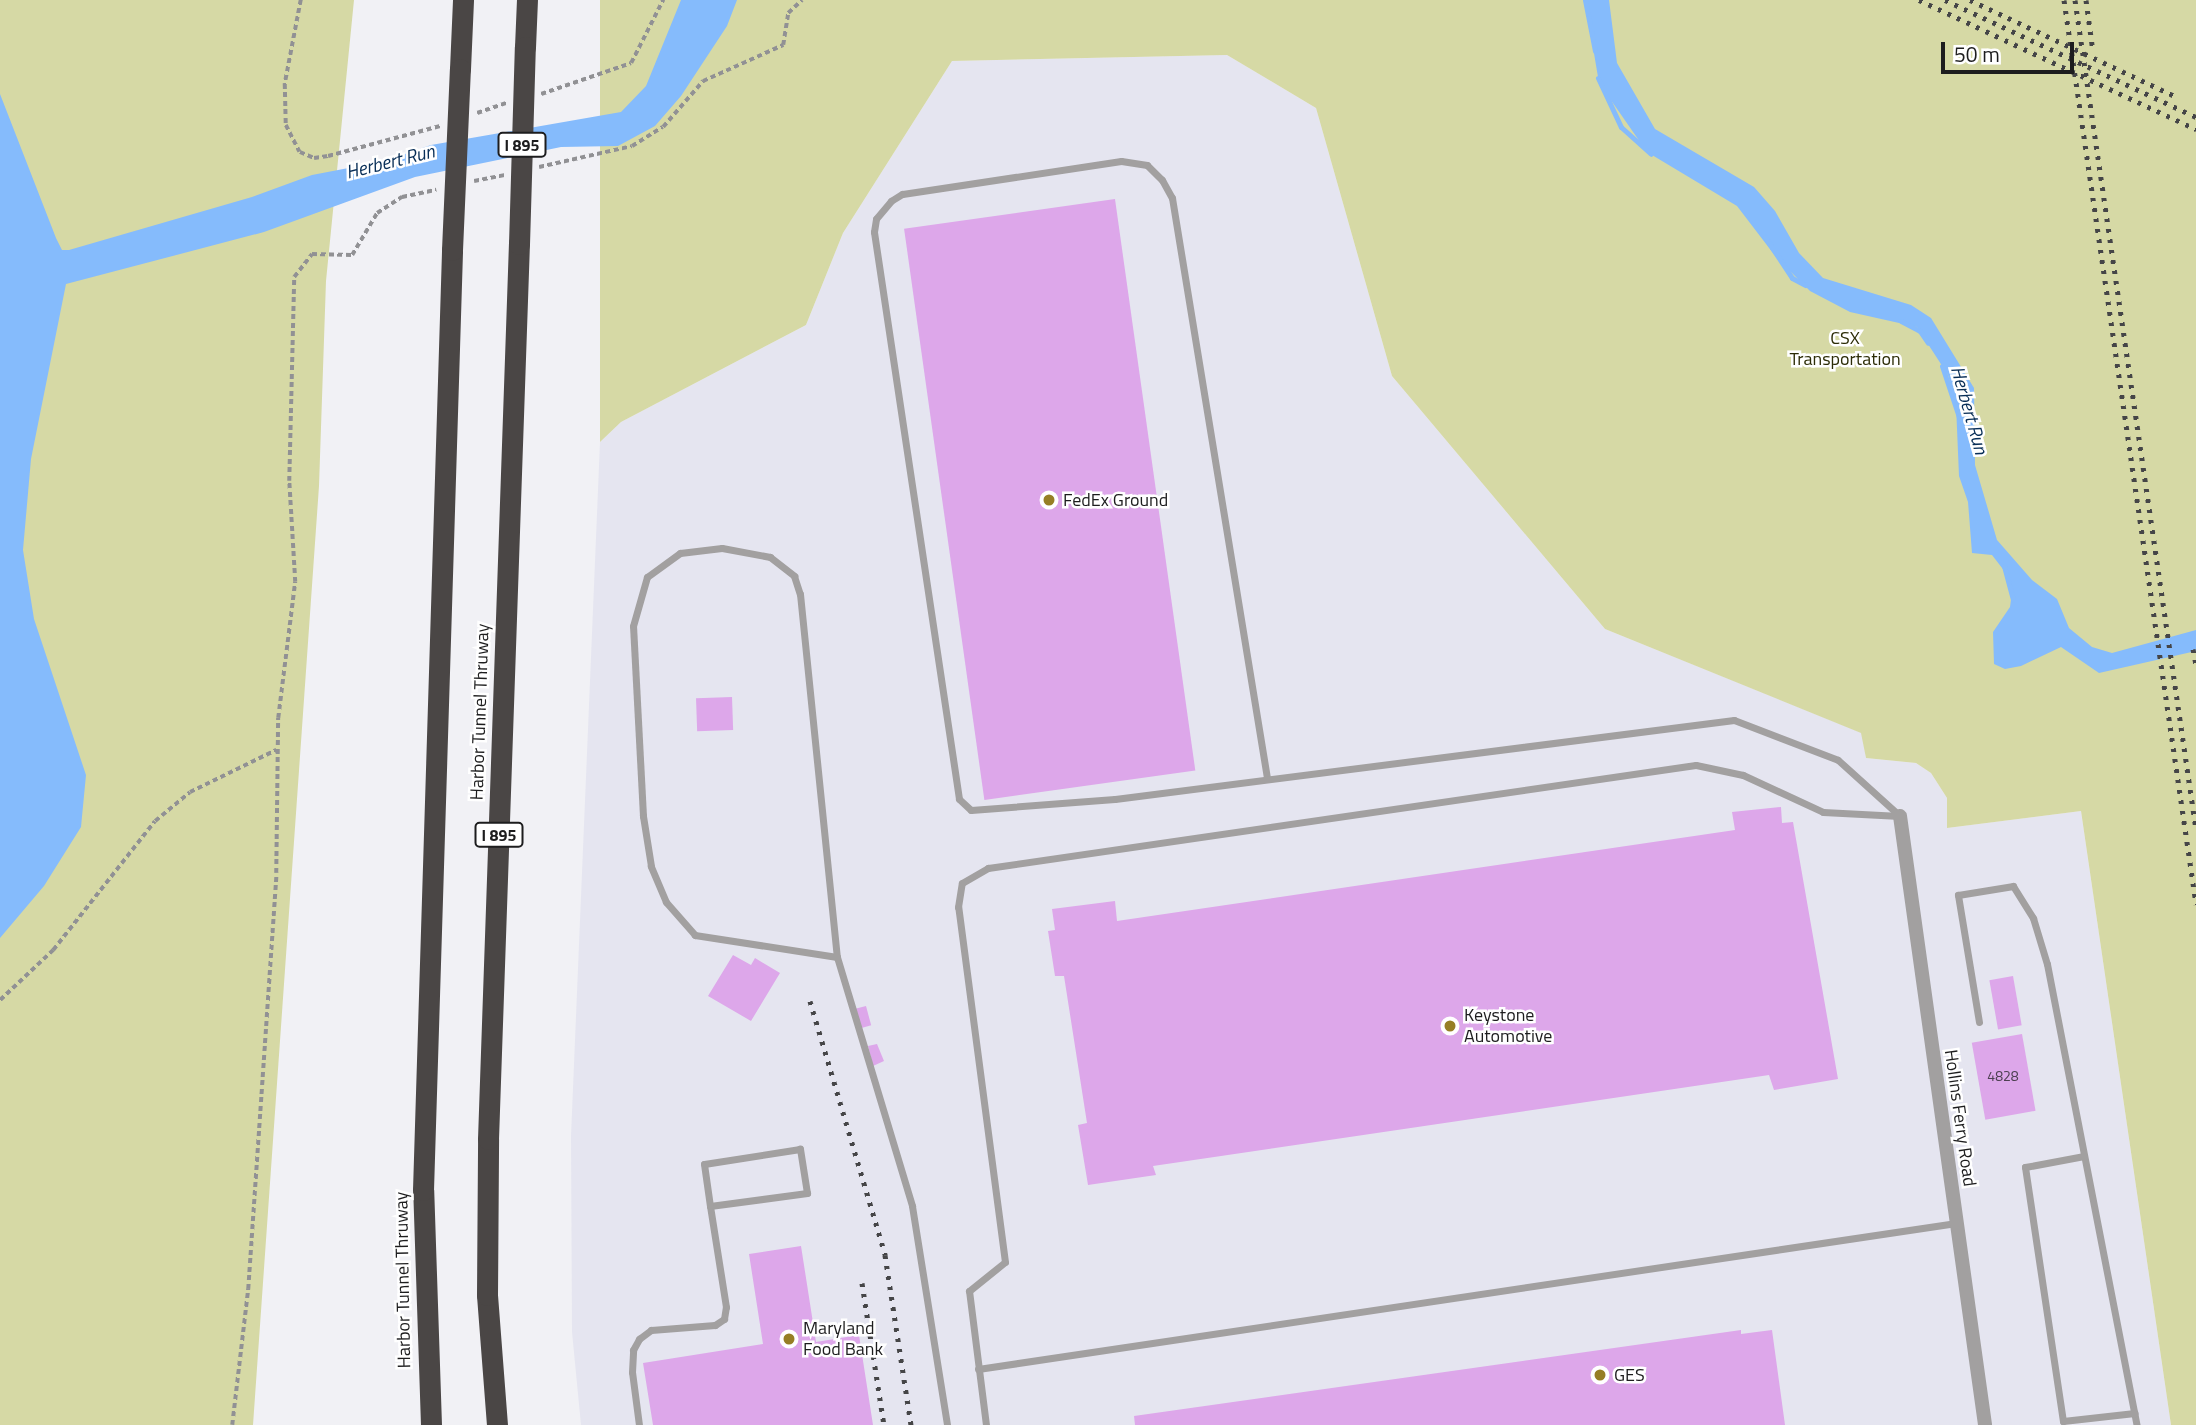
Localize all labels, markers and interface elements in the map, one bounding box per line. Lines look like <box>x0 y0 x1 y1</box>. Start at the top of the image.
scale bar <box>1944 28 2077 72</box>
text: 50 m <box>1954 38 2000 70</box>
road number: I 895 <box>498 132 546 158</box>
water label: Herbert Run <box>343 139 437 183</box>
park label: CSX Transportation <box>1789 328 1901 370</box>
water label: Herbert Run <box>1947 363 1993 457</box>
place label: FedEx Ground <box>1063 489 1168 511</box>
marker: FedEx Ground <box>1041 492 1057 508</box>
street label: Harbor Tunnel Thruway <box>466 623 494 801</box>
road number: I 895 <box>475 822 524 848</box>
place label: Keystone Automotive <box>1464 1005 1552 1048</box>
marker: Keystone Automotive <box>1442 1018 1458 1034</box>
street label: Hollins Ferry Road <box>1940 1048 1980 1188</box>
house number: 4828 <box>1987 1068 2019 1084</box>
street label: Harbor Tunnel Thruway <box>391 1191 415 1369</box>
place label: Maryland Food Bank <box>803 1318 883 1360</box>
marker: Maryland Food Bank <box>781 1331 797 1347</box>
place label: GES <box>1614 1364 1645 1386</box>
marker: GES <box>1592 1367 1608 1383</box>

